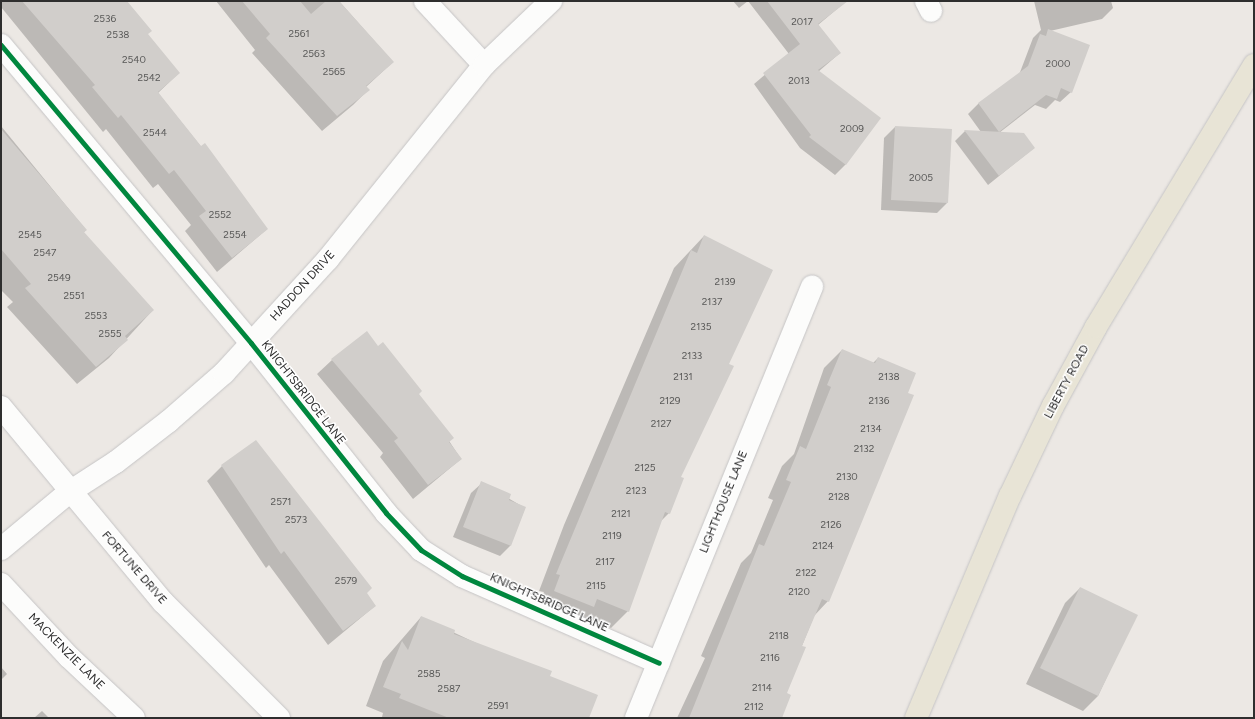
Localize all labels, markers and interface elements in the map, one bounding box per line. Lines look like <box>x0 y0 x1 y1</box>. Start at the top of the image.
house number: 2536 <box>94 13 116 25</box>
house number: 2017 <box>791 16 813 28</box>
house number: 2561 <box>288 28 310 40</box>
house number: 2538 <box>107 29 129 41</box>
house number: 2563 <box>303 48 325 60</box>
house number: 2540 <box>122 54 146 66</box>
house number: 2000 <box>1046 58 1070 70</box>
house number: 2565 <box>323 66 345 78</box>
house number: 2542 <box>137 72 161 84</box>
house number: 2013 <box>788 75 810 87</box>
house number: 2009 <box>840 123 864 135</box>
house number: 2544 <box>143 127 167 139</box>
house number: 2005 <box>909 172 933 184</box>
house number: 2552 <box>209 209 231 221</box>
house number: 2545 <box>18 229 42 241</box>
house number: 2554 <box>223 229 247 241</box>
house number: 2547 <box>34 247 56 259</box>
street label: HADDON DRIVE <box>268 248 338 324</box>
house number: 2549 <box>47 272 71 284</box>
house number: 2139 <box>715 276 735 288</box>
house number: 2551 <box>63 290 85 302</box>
house number: 2137 <box>702 296 722 308</box>
house number: 2553 <box>85 310 107 322</box>
house number: 2135 <box>691 321 711 333</box>
house number: 2555 <box>99 328 121 340</box>
street label: KNIGHTSBRIDGE LANE <box>258 338 348 448</box>
street label: LIBERTY ROAD <box>1042 343 1092 421</box>
house number: 2133 <box>682 350 702 362</box>
house number: 2131 <box>673 371 693 383</box>
house number: 2138 <box>878 371 900 383</box>
house number: 2129 <box>660 395 680 407</box>
house number: 2136 <box>869 395 889 407</box>
house number: 2127 <box>651 418 671 430</box>
house number: 2134 <box>860 423 882 435</box>
house number: 2132 <box>854 443 874 455</box>
street label: LIGHTHOUSE LANE <box>697 449 751 555</box>
house number: 2125 <box>634 462 656 474</box>
house number: 2130 <box>836 471 858 483</box>
house number: 2123 <box>626 485 646 497</box>
house number: 2128 <box>828 491 850 503</box>
house number: 2571 <box>271 496 291 508</box>
house number: 2121 <box>611 508 631 520</box>
house number: 2573 <box>285 514 307 526</box>
house number: 2126 <box>821 519 841 531</box>
street label: FORTUNE DRIVE <box>98 528 170 608</box>
house number: 2119 <box>602 530 622 542</box>
house number: 2124 <box>812 540 834 552</box>
house number: 2117 <box>595 556 615 568</box>
house number: 2122 <box>796 567 816 579</box>
street label: KNIGHTSBRIDGE LANE <box>487 570 611 636</box>
house number: 2579 <box>335 575 357 587</box>
house number: 2115 <box>586 580 606 592</box>
house number: 2120 <box>788 586 810 598</box>
street label: MACKENZIE LANE <box>25 611 107 693</box>
house number: 2118 <box>769 630 789 642</box>
house number: 2116 <box>760 652 780 664</box>
house number: 2585 <box>417 668 441 680</box>
house number: 2114 <box>752 682 772 694</box>
house number: 2587 <box>438 683 460 695</box>
house number: 2591 <box>487 700 509 712</box>
house number: 2112 <box>744 701 764 713</box>

